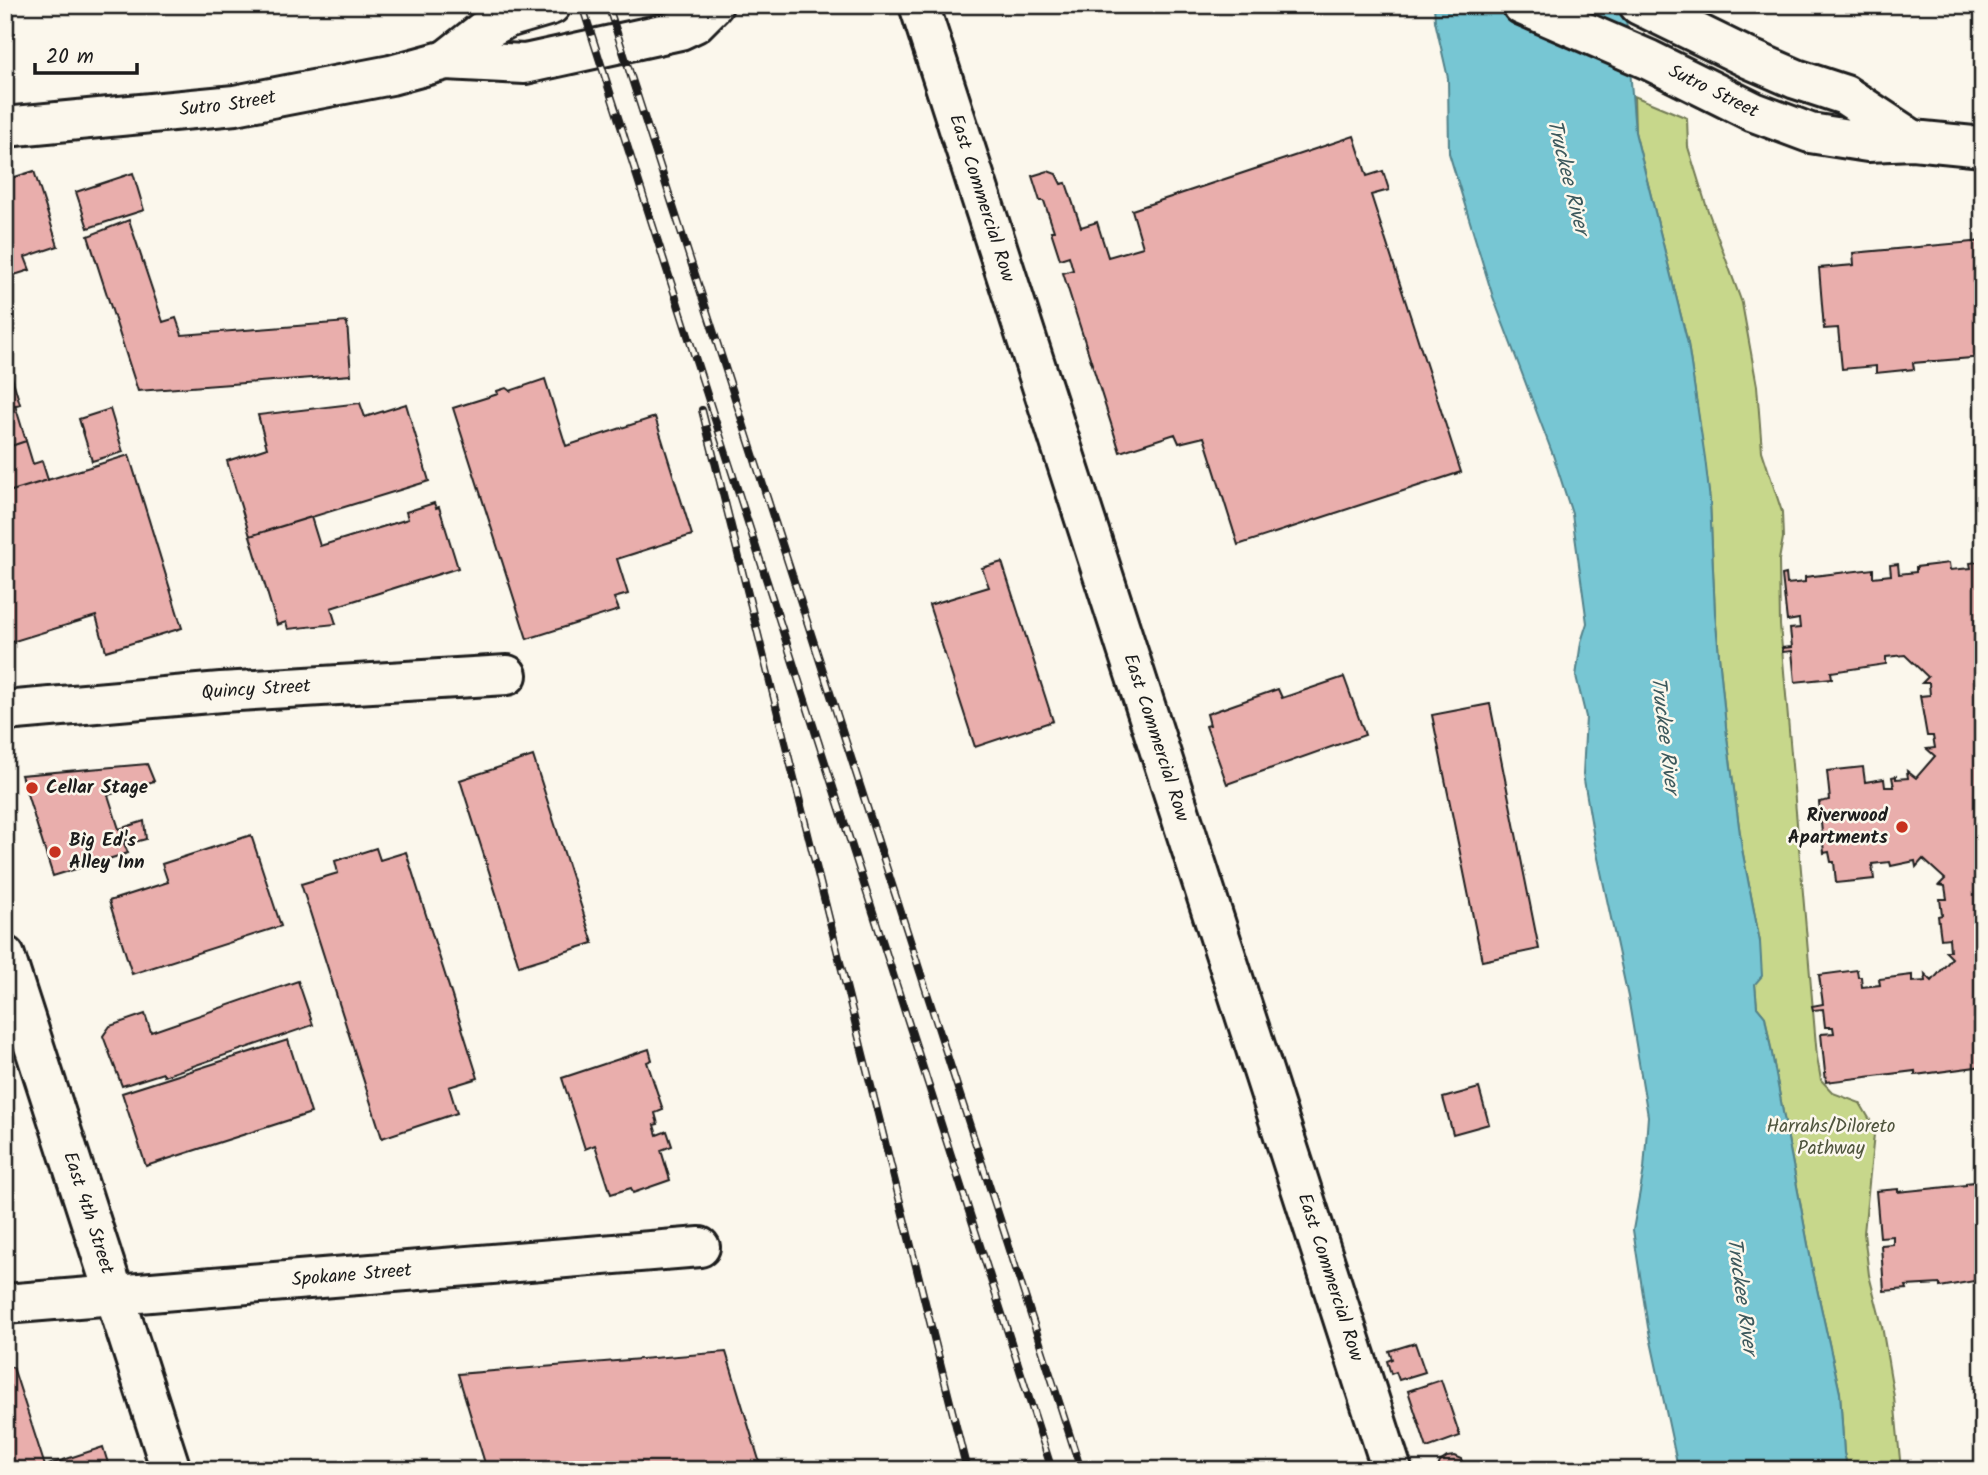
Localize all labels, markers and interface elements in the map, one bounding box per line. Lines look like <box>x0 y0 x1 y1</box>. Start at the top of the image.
scale bar <box>35 32 136 76</box>
text: 20 m <box>46 41 94 74</box>
street label: Sutro Street <box>1663 57 1764 127</box>
street label: Sutro Street <box>178 82 279 125</box>
street label: East Commercial Row <box>940 110 1023 286</box>
water label: Truckee River <box>1537 116 1598 242</box>
street label: East Commercial Row <box>1114 650 1197 826</box>
street label: Quincy Street <box>200 672 312 709</box>
water label: Truckee River <box>1640 675 1688 799</box>
place label: Cellar Stage <box>46 773 148 803</box>
marker: Cellar Stage <box>24 780 40 796</box>
place label: Riverwood Apartments <box>1788 801 1889 853</box>
marker: Riverwood Apartments <box>1894 819 1910 835</box>
place label: Big Ed's Alley Inn <box>69 826 144 878</box>
marker: Big Ed's Alley Inn <box>47 844 63 860</box>
park label: Harrahs/Diloreto Pathway <box>1767 1112 1895 1164</box>
street label: East 4th Street <box>54 1148 122 1279</box>
street label: East Commercial Row <box>1289 1189 1371 1365</box>
water label: Truckee River <box>1716 1236 1766 1360</box>
street label: Spokane Street <box>291 1256 414 1295</box>

